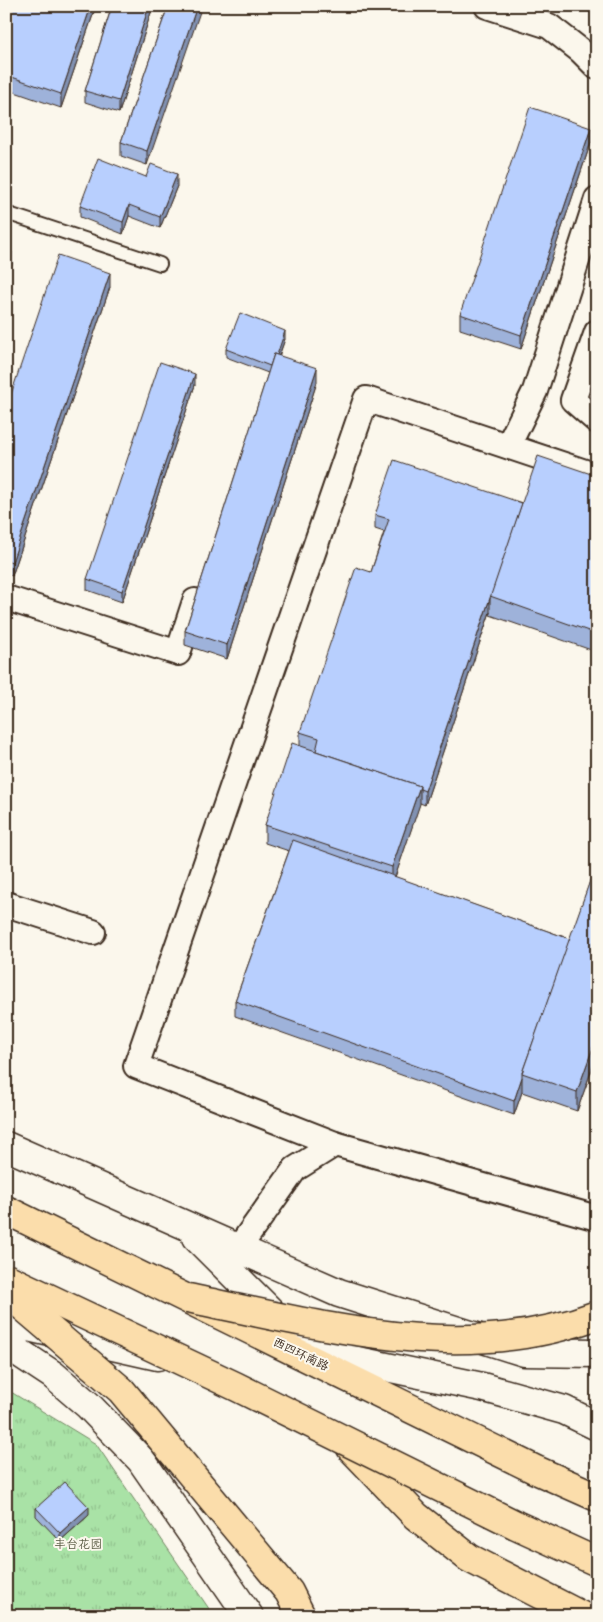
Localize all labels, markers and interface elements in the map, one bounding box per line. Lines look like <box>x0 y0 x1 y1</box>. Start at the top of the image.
street label: 西四环南路 <box>271 1335 331 1374</box>
park label: 丰台花园 <box>54 1537 102 1552</box>

